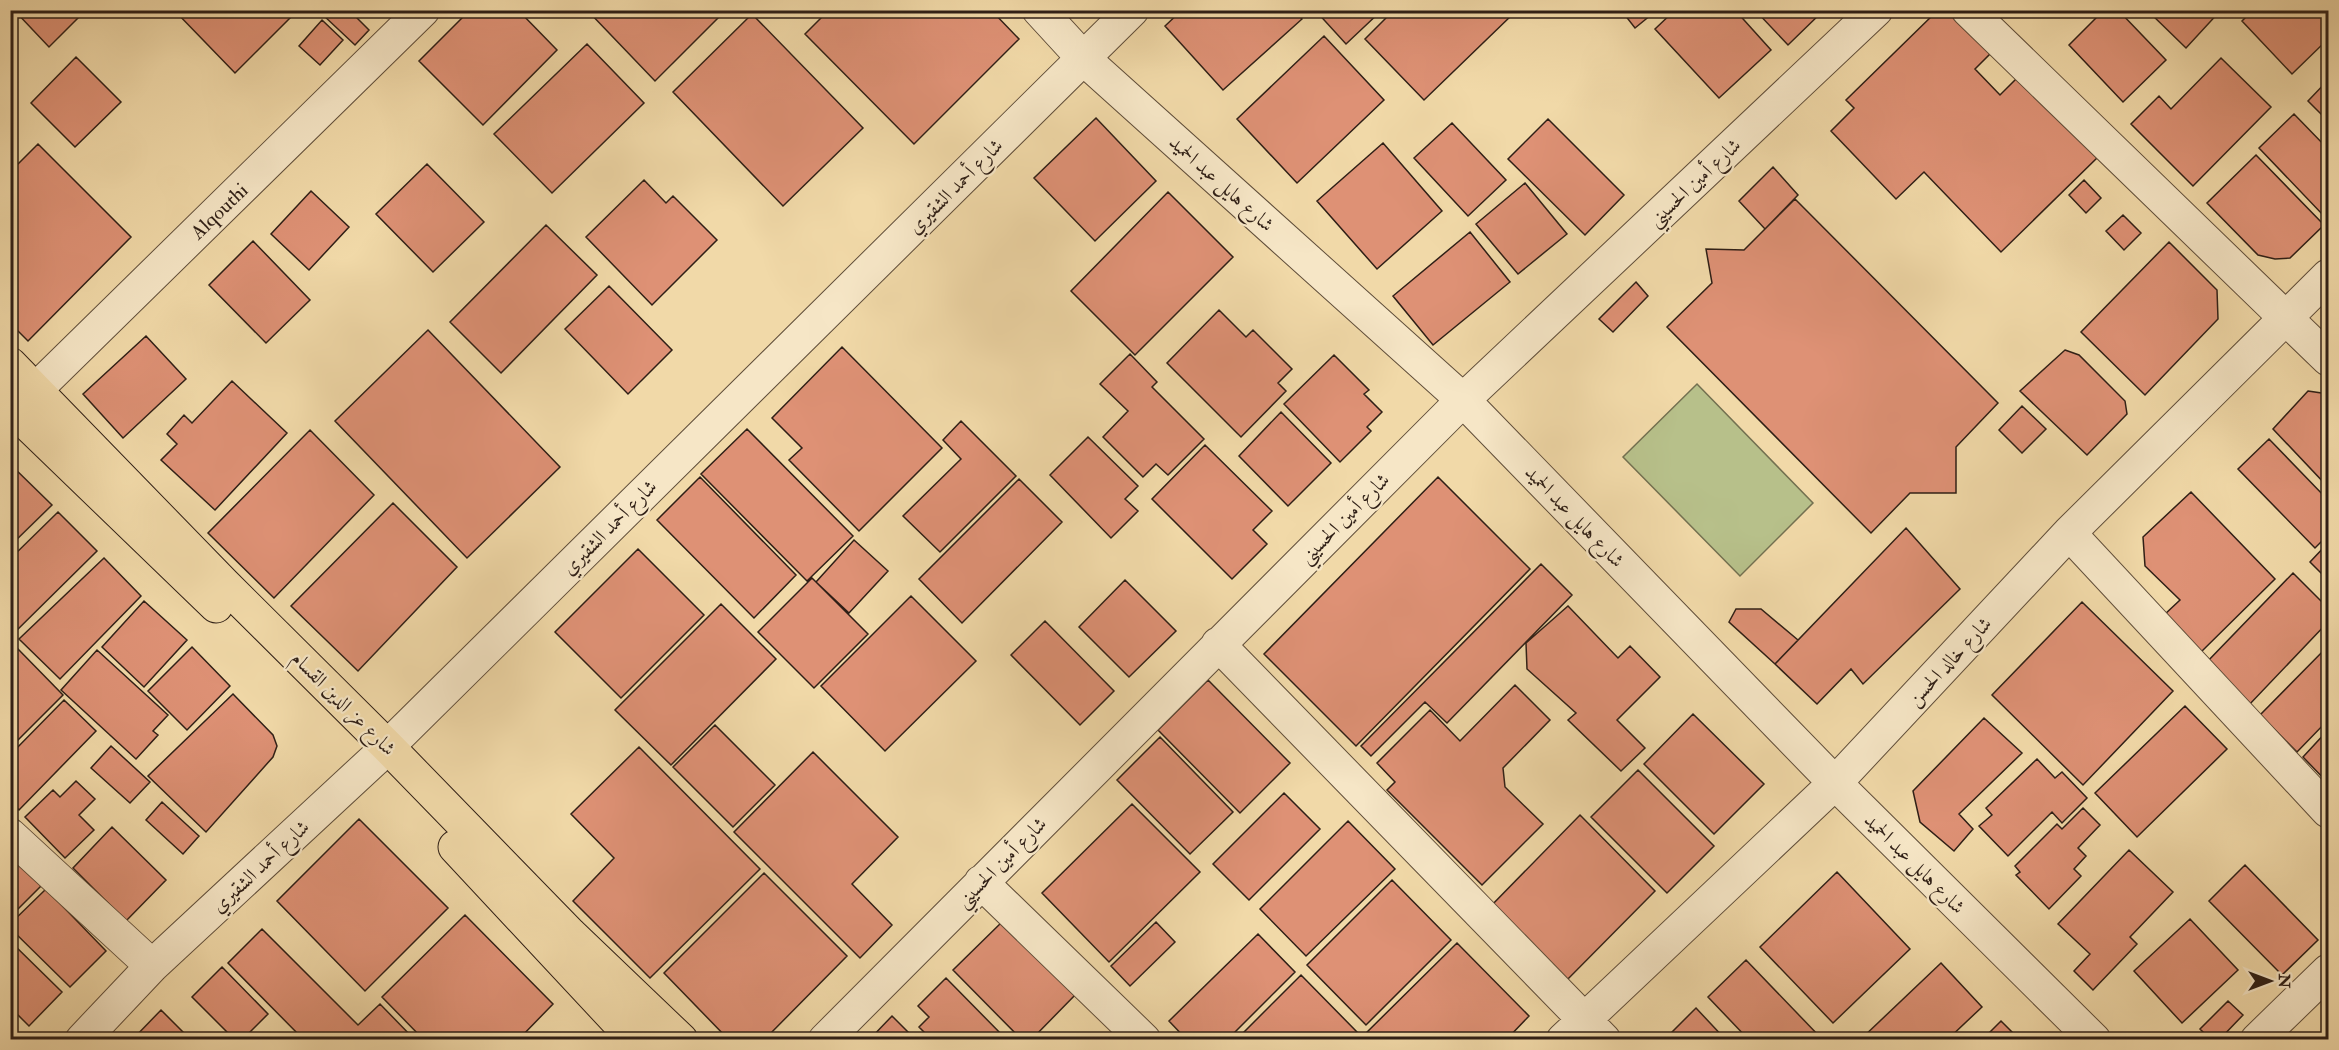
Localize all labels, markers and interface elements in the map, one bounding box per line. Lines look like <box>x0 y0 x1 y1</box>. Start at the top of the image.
street label: شارع هايل عبد الحميد <box>1161 130 1279 241</box>
street label: شارع أمين الحسيني <box>1641 131 1750 236</box>
street label: شارع أحمد الشقيري <box>901 132 1012 243</box>
street label: Alqouthi <box>185 178 253 245</box>
street label: شارع هايل عبد الحميد <box>1516 460 1630 576</box>
street label: شارع أمين الحسيني <box>1292 466 1399 573</box>
street label: شارع أحمد الشقيري <box>555 473 666 584</box>
street label: شارع خالد الحسن <box>1902 611 2001 715</box>
street label: شارع عز الدين القسام <box>283 646 401 764</box>
street label: شارع هايل عبد الحميد <box>1855 807 1971 923</box>
street label: شارع أمين الحسيني <box>949 810 1056 917</box>
street label: شارع أحمد الشقيري <box>205 813 318 922</box>
north arrow <box>2240 951 2300 1011</box>
text: N <box>2274 973 2294 989</box>

